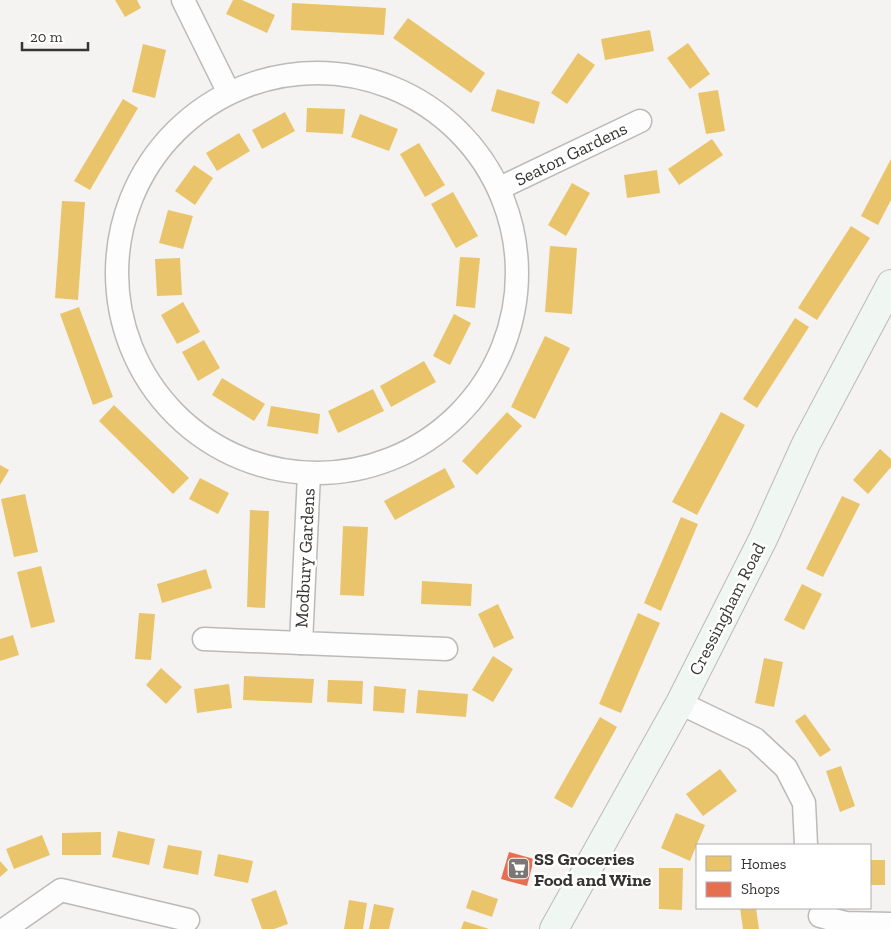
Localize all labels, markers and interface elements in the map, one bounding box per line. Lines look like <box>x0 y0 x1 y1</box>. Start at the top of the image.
scale bar <box>22 20 89 52</box>
text: 20 m <box>30 28 63 46</box>
street label: Seaton Gardens <box>511 117 631 191</box>
street label: Modbury Gardens <box>290 487 320 628</box>
street label: Cressingham Road <box>684 539 770 679</box>
legend <box>696 844 871 909</box>
place label: SS Groceries Food and Wine <box>534 848 652 891</box>
text: Homes <box>741 855 786 873</box>
supermarket icon: SS Groceries Food and Wine <box>506 857 530 881</box>
text: Shops <box>741 880 780 898</box>

